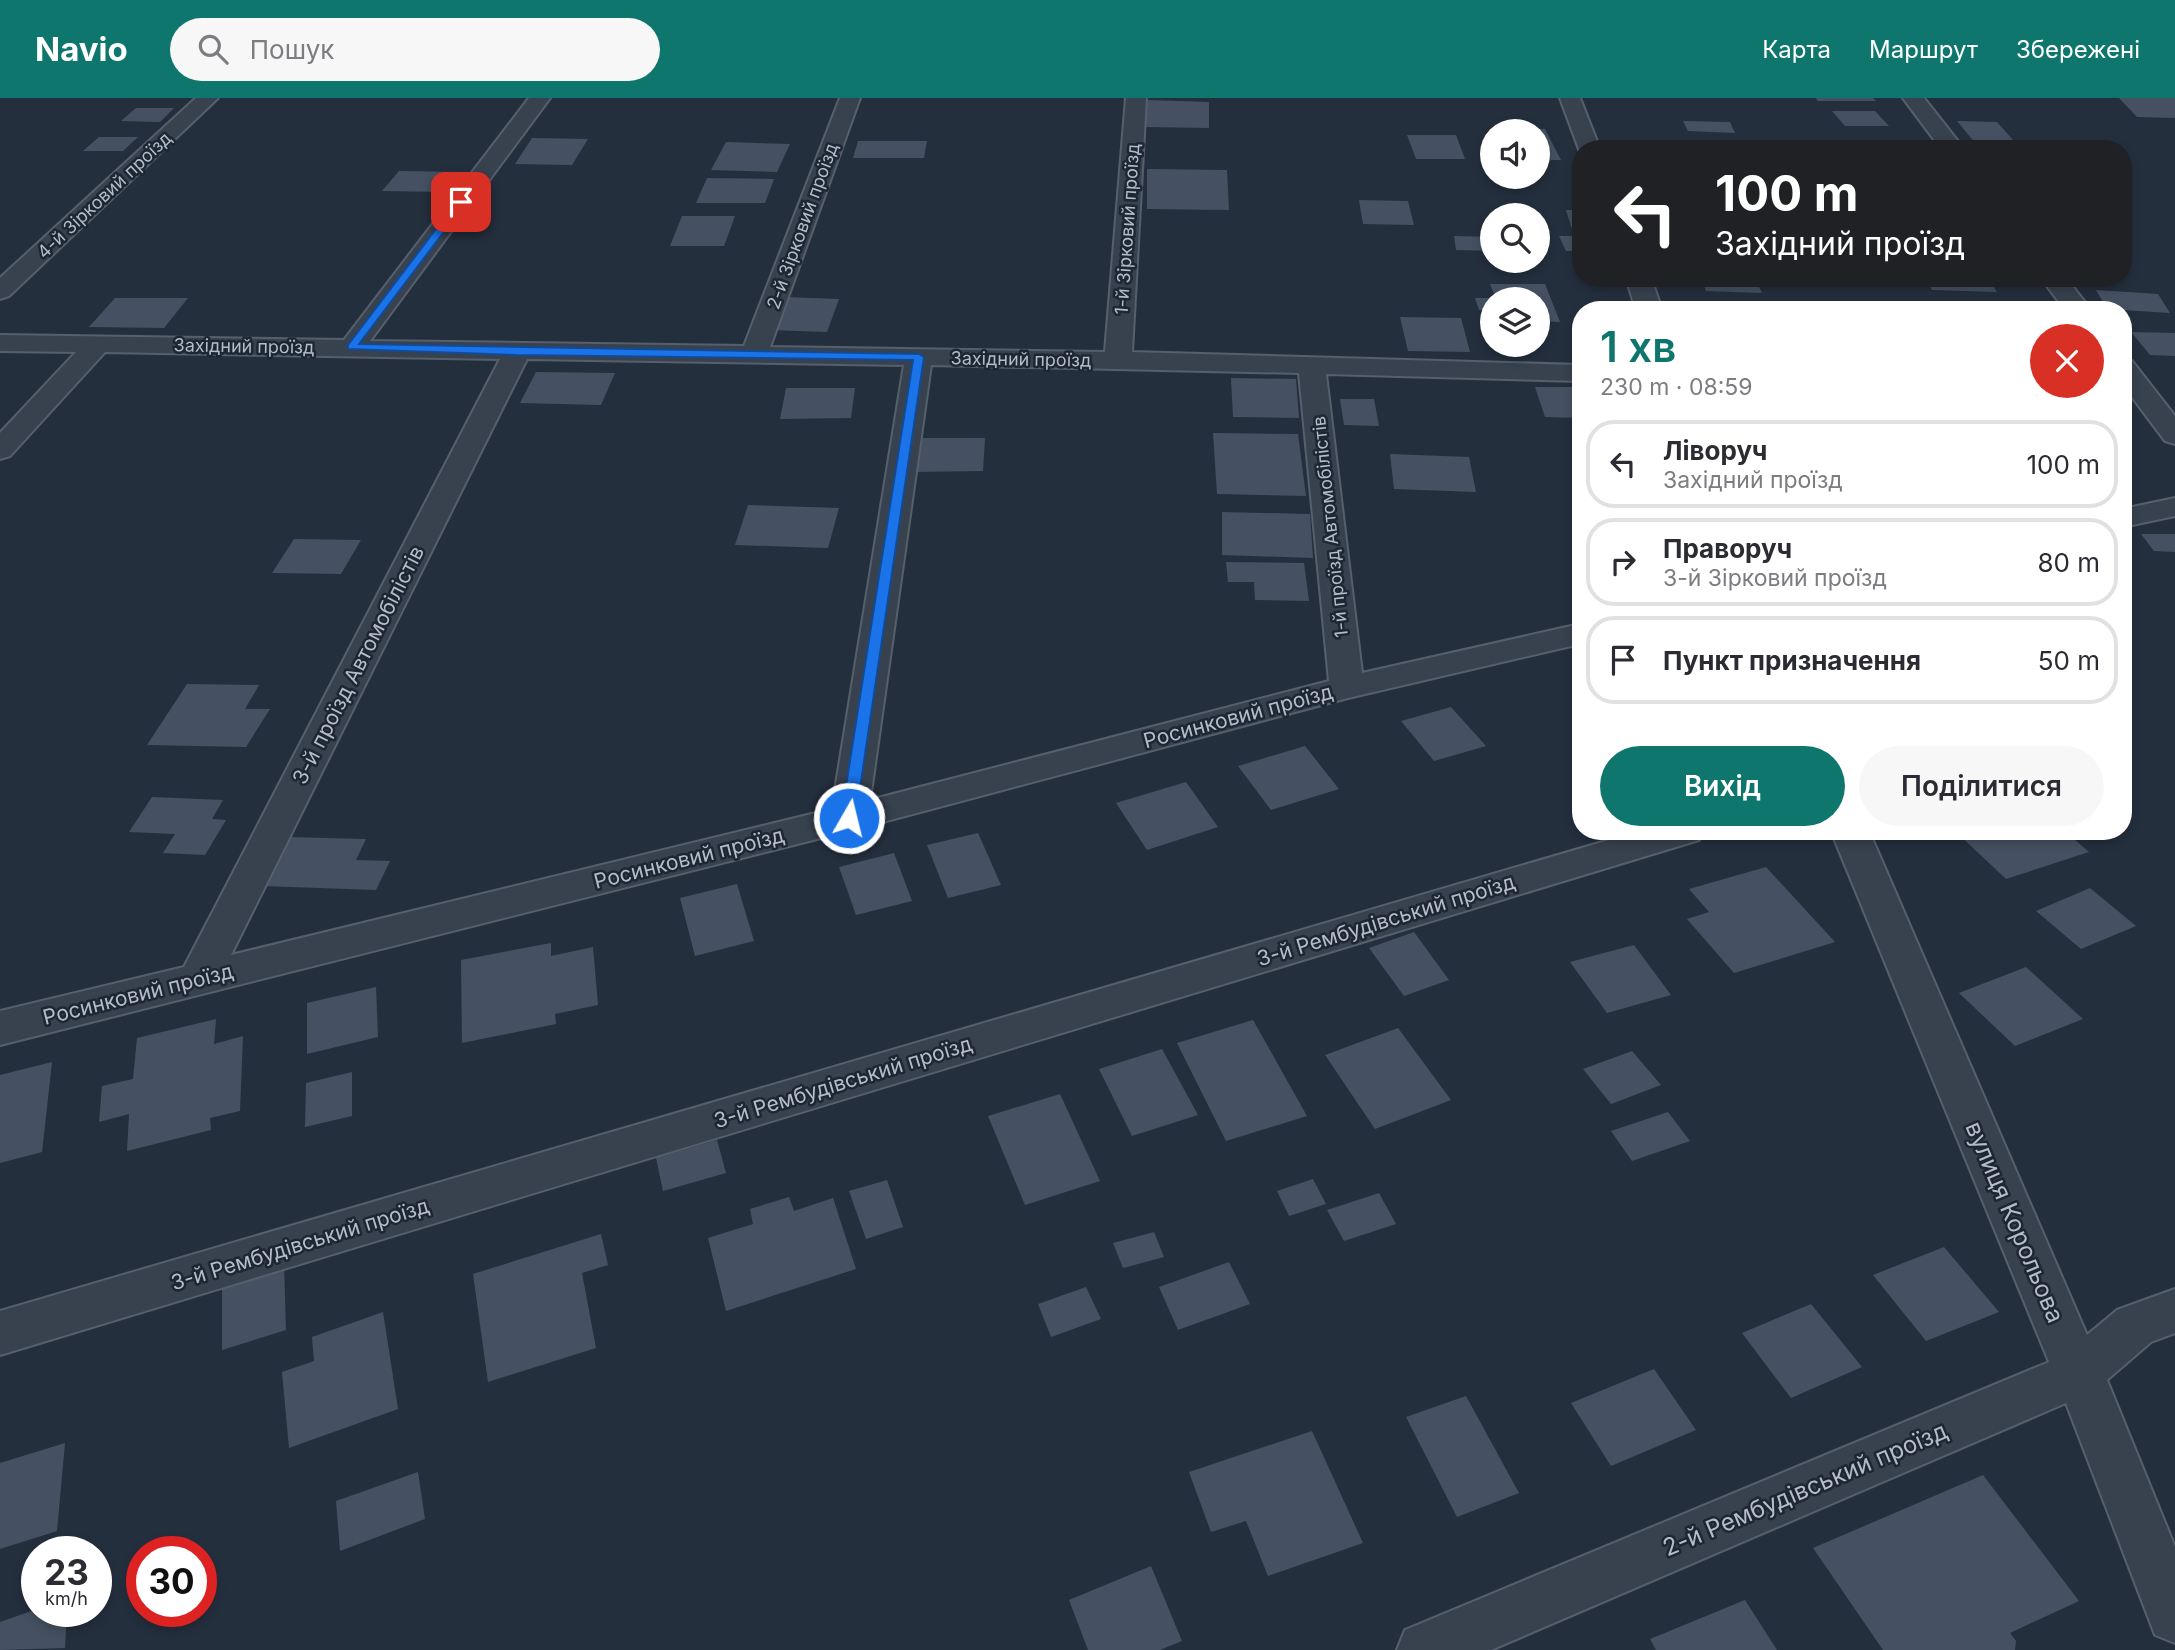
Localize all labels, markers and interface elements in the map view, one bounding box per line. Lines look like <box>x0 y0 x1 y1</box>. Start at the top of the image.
search box <box>170 18 660 81</box>
text: Navio <box>35 29 128 69</box>
icon: search <box>194 30 232 68</box>
text: Пошук <box>250 34 334 65</box>
text: Карта <box>1762 35 1831 64</box>
text: Маршрут <box>1869 35 1978 64</box>
text: Збережені <box>2016 35 2140 64</box>
map controls <box>1480 119 1550 357</box>
button: sound <box>1480 119 1550 189</box>
street label: 4-й Зірковий проїзд <box>33 127 175 263</box>
street label: 2-й Зірковий проїзд <box>762 140 842 312</box>
street label: 1-й Зірковий проїзд <box>1111 143 1143 315</box>
text: 100 m <box>1715 164 1859 223</box>
icon: left <box>1600 168 1691 259</box>
pin <box>431 172 491 232</box>
icon: arrive <box>442 183 480 221</box>
button: search <box>1480 203 1550 273</box>
text: Західний проїзд <box>1715 224 1965 263</box>
button: layers <box>1480 287 1550 357</box>
text: 1 хв <box>1600 321 1676 372</box>
button: close <box>2030 324 2104 398</box>
street label: Західний проїзд <box>173 334 315 358</box>
street label: Західний проїзд <box>950 347 1092 371</box>
text: 230 m · 08:59 <box>1600 373 1753 401</box>
street label: 1-й проїзд Автомобілістів <box>1308 415 1352 639</box>
text: Ліворуч <box>1663 435 1767 466</box>
icon: left <box>1604 445 1642 483</box>
text: 100 m <box>2027 449 2100 480</box>
text: Західний проїзд <box>1663 466 1843 494</box>
text: Праворуч <box>1663 533 1792 564</box>
street label: 3-й проїзд Автомобілістів <box>287 542 429 788</box>
icon: right <box>1604 543 1642 581</box>
text: 80 m <box>2037 547 2100 578</box>
text: 3-й Зірковий проїзд <box>1663 564 1887 592</box>
icon: arrive <box>1604 641 1642 679</box>
text: Пункт призначення <box>1663 645 1921 676</box>
text: 50 m <box>2038 645 2100 676</box>
street label: Росинковий проїзд <box>1140 679 1336 753</box>
button: Вихід <box>1600 746 1845 826</box>
button: Поділитися <box>1859 746 2104 826</box>
position arrow <box>812 781 886 855</box>
street label: Росинковий проїзд <box>591 822 787 894</box>
street label: 3-й Рембудівський проїзд <box>1254 869 1518 971</box>
street label: Росинковий проїзд <box>40 958 236 1030</box>
street label: 3-й Рембудівський проїзд <box>711 1031 975 1133</box>
street label: вулиця Корольова <box>1960 1117 2070 1327</box>
street label: 3-й Рембудівський проїзд <box>168 1193 432 1295</box>
street label: 2-й Рембудівський проїзд <box>1658 1416 1952 1562</box>
speed limit sign: 30 <box>126 1536 217 1627</box>
text: 23 <box>44 1551 89 1593</box>
text: km/h <box>45 1588 88 1609</box>

